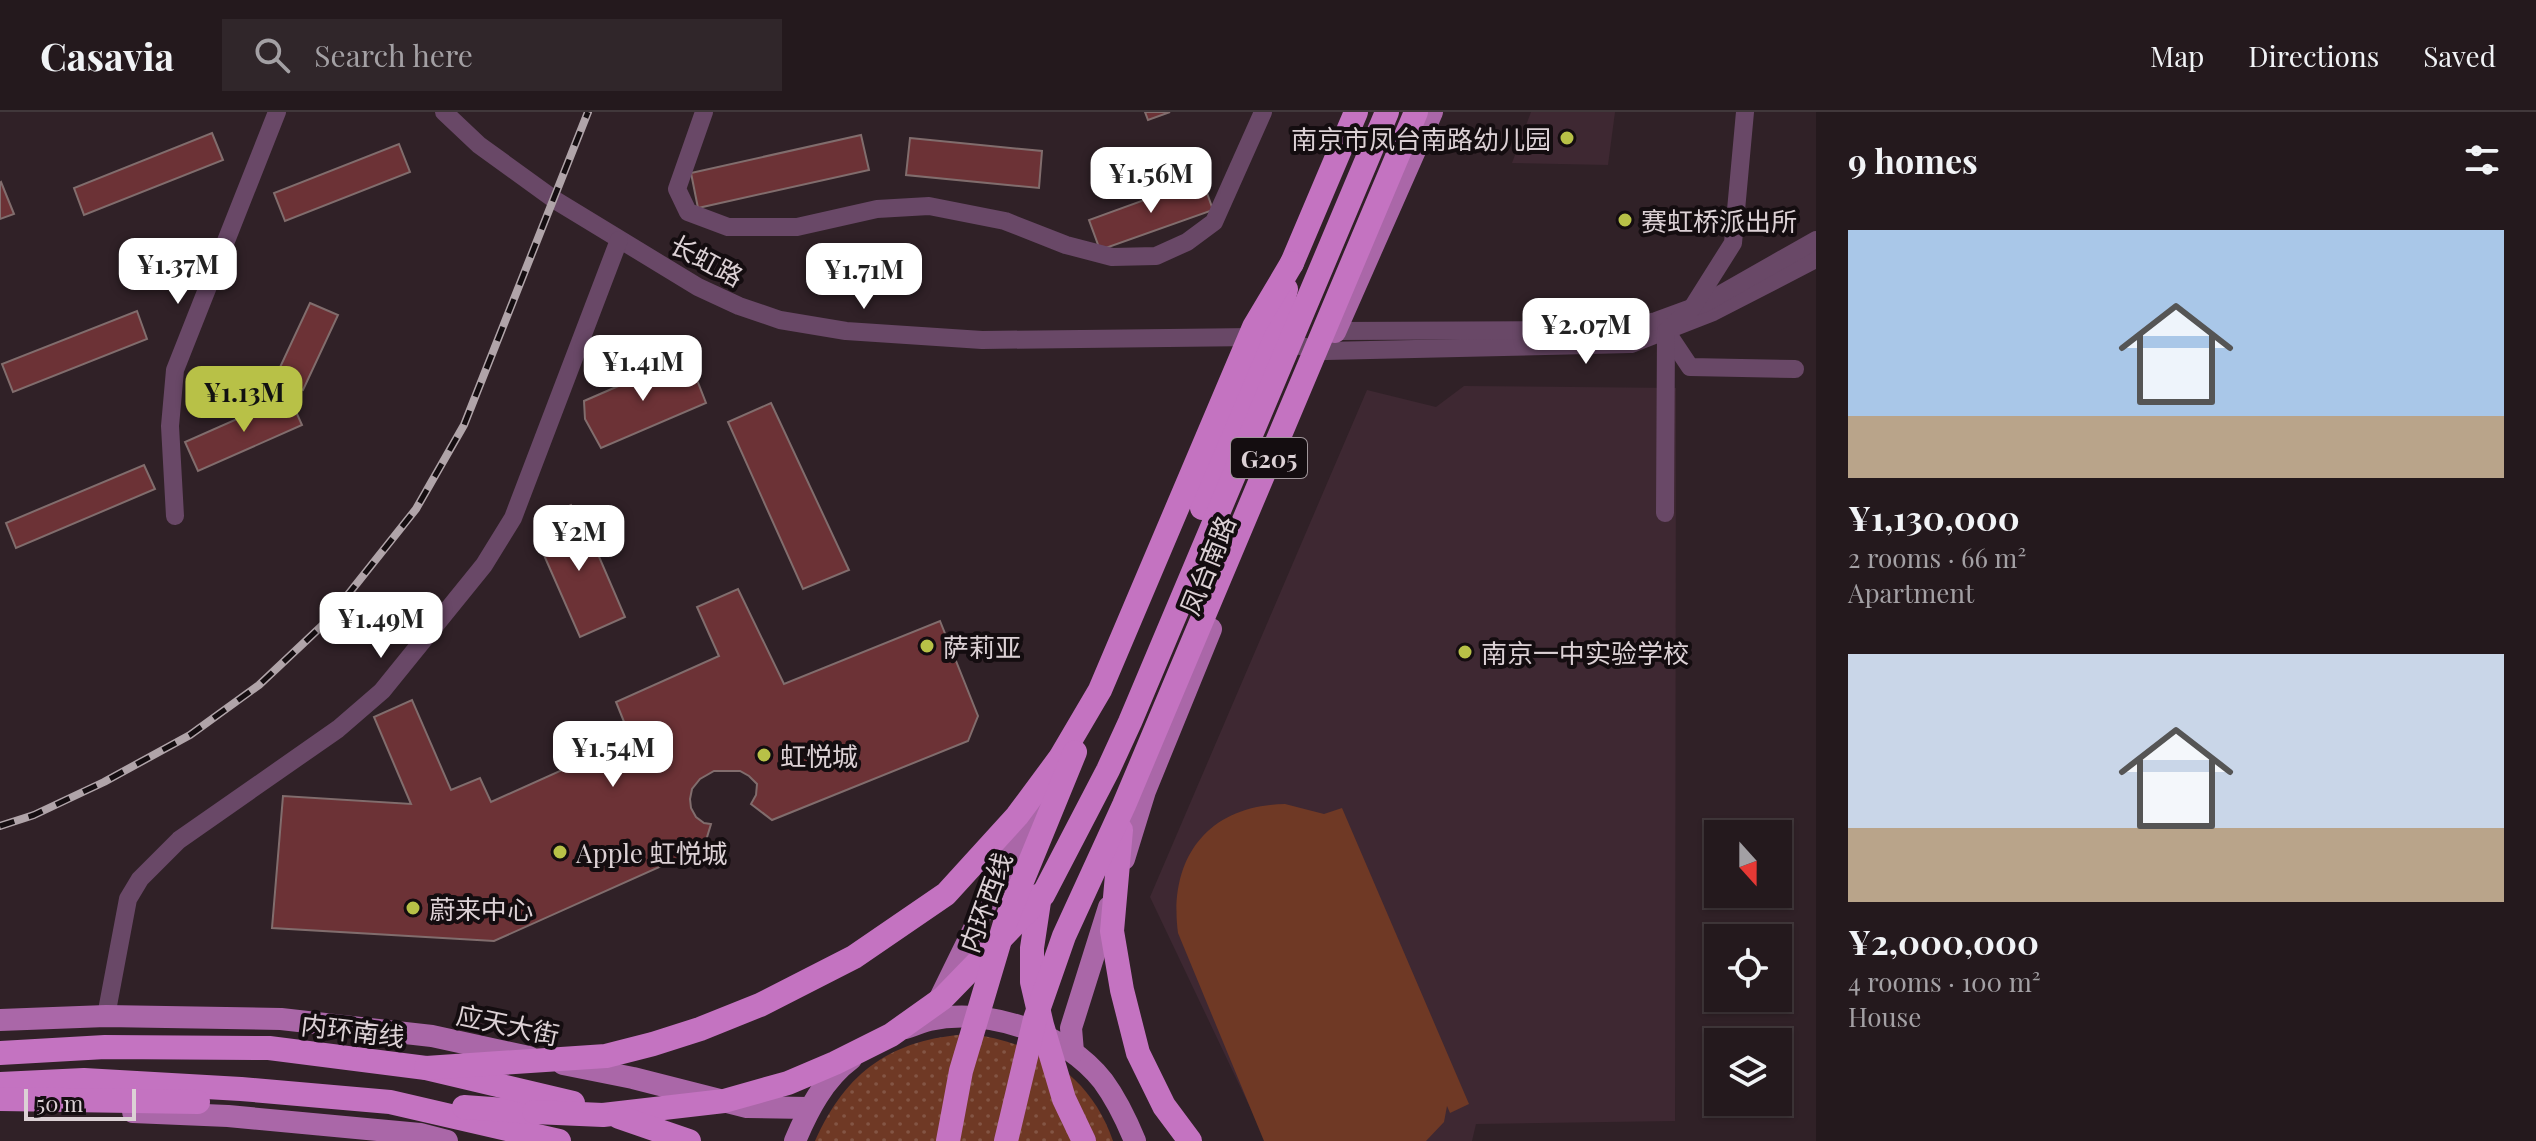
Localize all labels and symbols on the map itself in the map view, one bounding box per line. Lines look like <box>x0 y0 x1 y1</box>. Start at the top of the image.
place label: 南京市凤台南路幼儿园 <box>1291 121 1551 156</box>
marker: 南京市凤台南路幼儿园 <box>1558 129 1576 147</box>
pin: ¥1.56M <box>1086 147 1216 215</box>
place label: 赛虹桥派出所 <box>1641 203 1797 238</box>
marker: 赛虹桥派出所 <box>1616 211 1634 229</box>
street label: 长虹路 <box>664 226 750 294</box>
pin: ¥1.37M <box>113 238 243 306</box>
pin: ¥1.71M <box>799 243 929 311</box>
pin: ¥2.07M <box>1521 298 1651 366</box>
pin: ¥1.41M <box>578 335 708 403</box>
pin: ¥1.13M <box>179 366 309 434</box>
road number: G205 <box>1231 438 1307 478</box>
pin: ¥2M <box>540 505 618 573</box>
street label: 凤台南路 <box>1171 510 1243 620</box>
pin: ¥1.49M <box>316 592 446 660</box>
place label: 萨莉亚 <box>943 629 1021 664</box>
place label: 南京一中实验学校 <box>1481 635 1689 670</box>
marker: 萨莉亚 <box>918 637 936 655</box>
marker: 南京一中实验学校 <box>1456 643 1474 661</box>
pin: ¥1.54M <box>548 721 678 789</box>
place label: 虹悦城 <box>780 738 858 773</box>
marker: 虹悦城 <box>755 746 773 764</box>
north arrow <box>1704 820 1792 908</box>
place label: Apple 虹悦城 <box>575 835 727 870</box>
marker: Apple 虹悦城 <box>551 843 569 861</box>
street label: 内环西线 <box>951 847 1019 957</box>
place label: 蔚来中心 <box>429 891 533 926</box>
marker: 蔚来中心 <box>404 899 422 917</box>
street label: 应天大街 <box>453 996 563 1052</box>
street label: 内环南线 <box>299 1006 407 1054</box>
scale bar <box>24 1085 136 1121</box>

